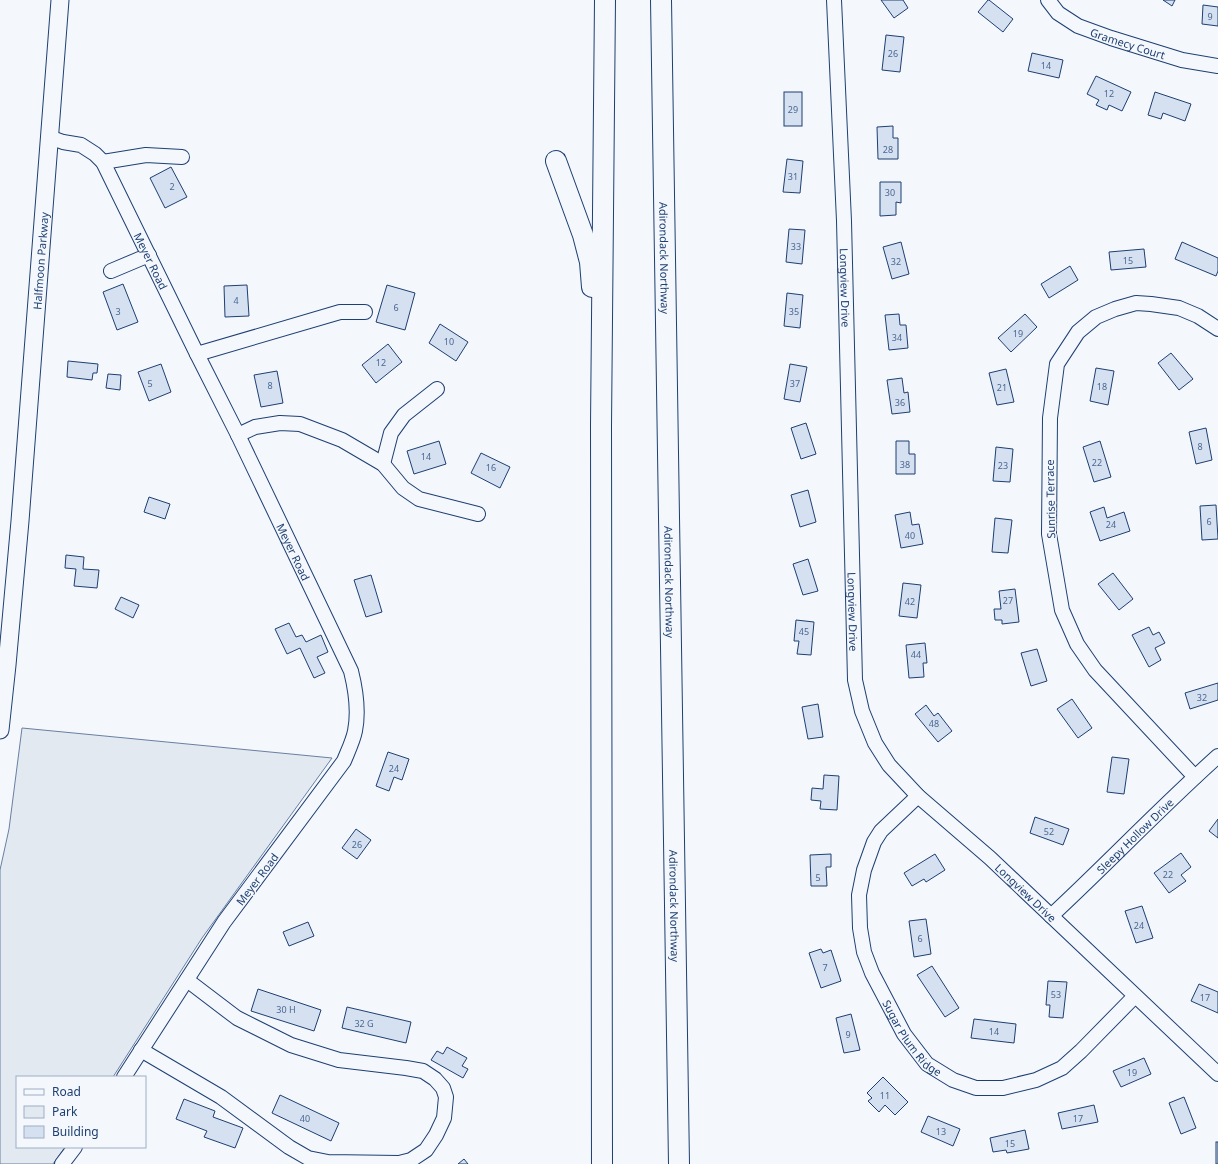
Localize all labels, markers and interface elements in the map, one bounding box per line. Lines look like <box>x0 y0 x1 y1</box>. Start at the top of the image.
house number: 9 <box>1207 10 1213 23</box>
street label: Gramecy Court <box>1088 24 1167 62</box>
house number: 26 <box>888 47 898 60</box>
house number: 14 <box>1041 59 1051 72</box>
house number: 12 <box>1104 87 1114 100</box>
house number: 29 <box>788 103 798 116</box>
house number: 28 <box>883 143 893 156</box>
house number: 31 <box>788 170 798 183</box>
house number: 2 <box>169 180 175 193</box>
house number: 30 <box>885 186 895 199</box>
street label: Adirondack Northway <box>657 202 673 315</box>
street label: Halfmoon Parkway <box>29 211 51 310</box>
street label: Meyer Road <box>131 230 172 292</box>
house number: 33 <box>791 240 801 253</box>
street label: Longview Drive <box>837 248 854 328</box>
house number: 15 <box>1123 254 1133 267</box>
house number: 32 <box>891 255 901 268</box>
house number: 4 <box>233 294 239 307</box>
house number: 6 <box>393 301 399 314</box>
house number: 3 <box>115 305 121 318</box>
house number: 35 <box>789 305 799 318</box>
house number: 19 <box>1013 327 1023 340</box>
house number: 34 <box>892 331 902 344</box>
house number: 10 <box>444 335 454 348</box>
house number: 12 <box>376 356 386 369</box>
house number: 5 <box>147 377 153 390</box>
house number: 37 <box>790 377 800 390</box>
house number: 8 <box>267 379 273 392</box>
house number: 18 <box>1097 380 1107 393</box>
house number: 21 <box>997 381 1007 394</box>
house number: 36 <box>895 396 905 409</box>
house number: 8 <box>1197 440 1203 453</box>
house number: 14 <box>421 450 431 463</box>
house number: 22 <box>1092 456 1102 469</box>
house number: 38 <box>900 458 910 471</box>
house number: 23 <box>998 459 1008 472</box>
street label: Sunrise Terrace <box>1042 459 1058 539</box>
house number: 16 <box>486 461 496 474</box>
house number: 6 <box>1206 515 1212 528</box>
house number: 24 <box>1106 518 1116 531</box>
street label: Meyer Road <box>274 521 314 583</box>
street label: Adirondack Northway <box>662 526 678 639</box>
house number: 40 <box>905 529 915 542</box>
street label: Longview Drive <box>845 572 862 651</box>
house number: 27 <box>1003 594 1013 607</box>
house number: 42 <box>905 595 915 608</box>
house number: 45 <box>799 625 809 638</box>
house number: 44 <box>911 648 921 661</box>
house number: 32 <box>1197 691 1207 704</box>
house number: 48 <box>929 717 939 730</box>
house number: 24 <box>389 762 399 775</box>
street label: Sleepy Hollow Drive <box>1093 794 1176 876</box>
house number: 52 <box>1044 825 1054 838</box>
house number: 26 <box>352 838 362 851</box>
street label: Meyer Road <box>232 850 282 908</box>
street label: Adirondack Northway <box>667 850 683 962</box>
street label: Longview Drive <box>992 860 1060 925</box>
house number: 22 <box>1163 868 1173 881</box>
house number: 5 <box>815 871 821 884</box>
house number: 24 <box>1134 919 1144 932</box>
house number: 6 <box>917 932 923 945</box>
house number: 7 <box>822 961 828 974</box>
house number: 53 <box>1051 988 1061 1001</box>
house number: 17 <box>1200 991 1210 1004</box>
street label: Sugar Plum Ridge <box>880 997 945 1079</box>
house number: 30 H <box>276 1003 296 1016</box>
house number: 32 G <box>354 1017 374 1030</box>
house number: 14 <box>989 1025 999 1038</box>
house number: 9 <box>845 1028 851 1041</box>
house number: 19 <box>1127 1066 1137 1079</box>
legend <box>16 1076 146 1148</box>
text: Road <box>52 1083 81 1100</box>
house number: 11 <box>880 1089 890 1102</box>
text: Park <box>52 1103 78 1120</box>
house number: 40 <box>300 1112 310 1125</box>
house number: 17 <box>1073 1112 1083 1125</box>
text: Building <box>52 1123 99 1140</box>
house number: 13 <box>936 1125 946 1138</box>
house number: 15 <box>1005 1137 1015 1150</box>

